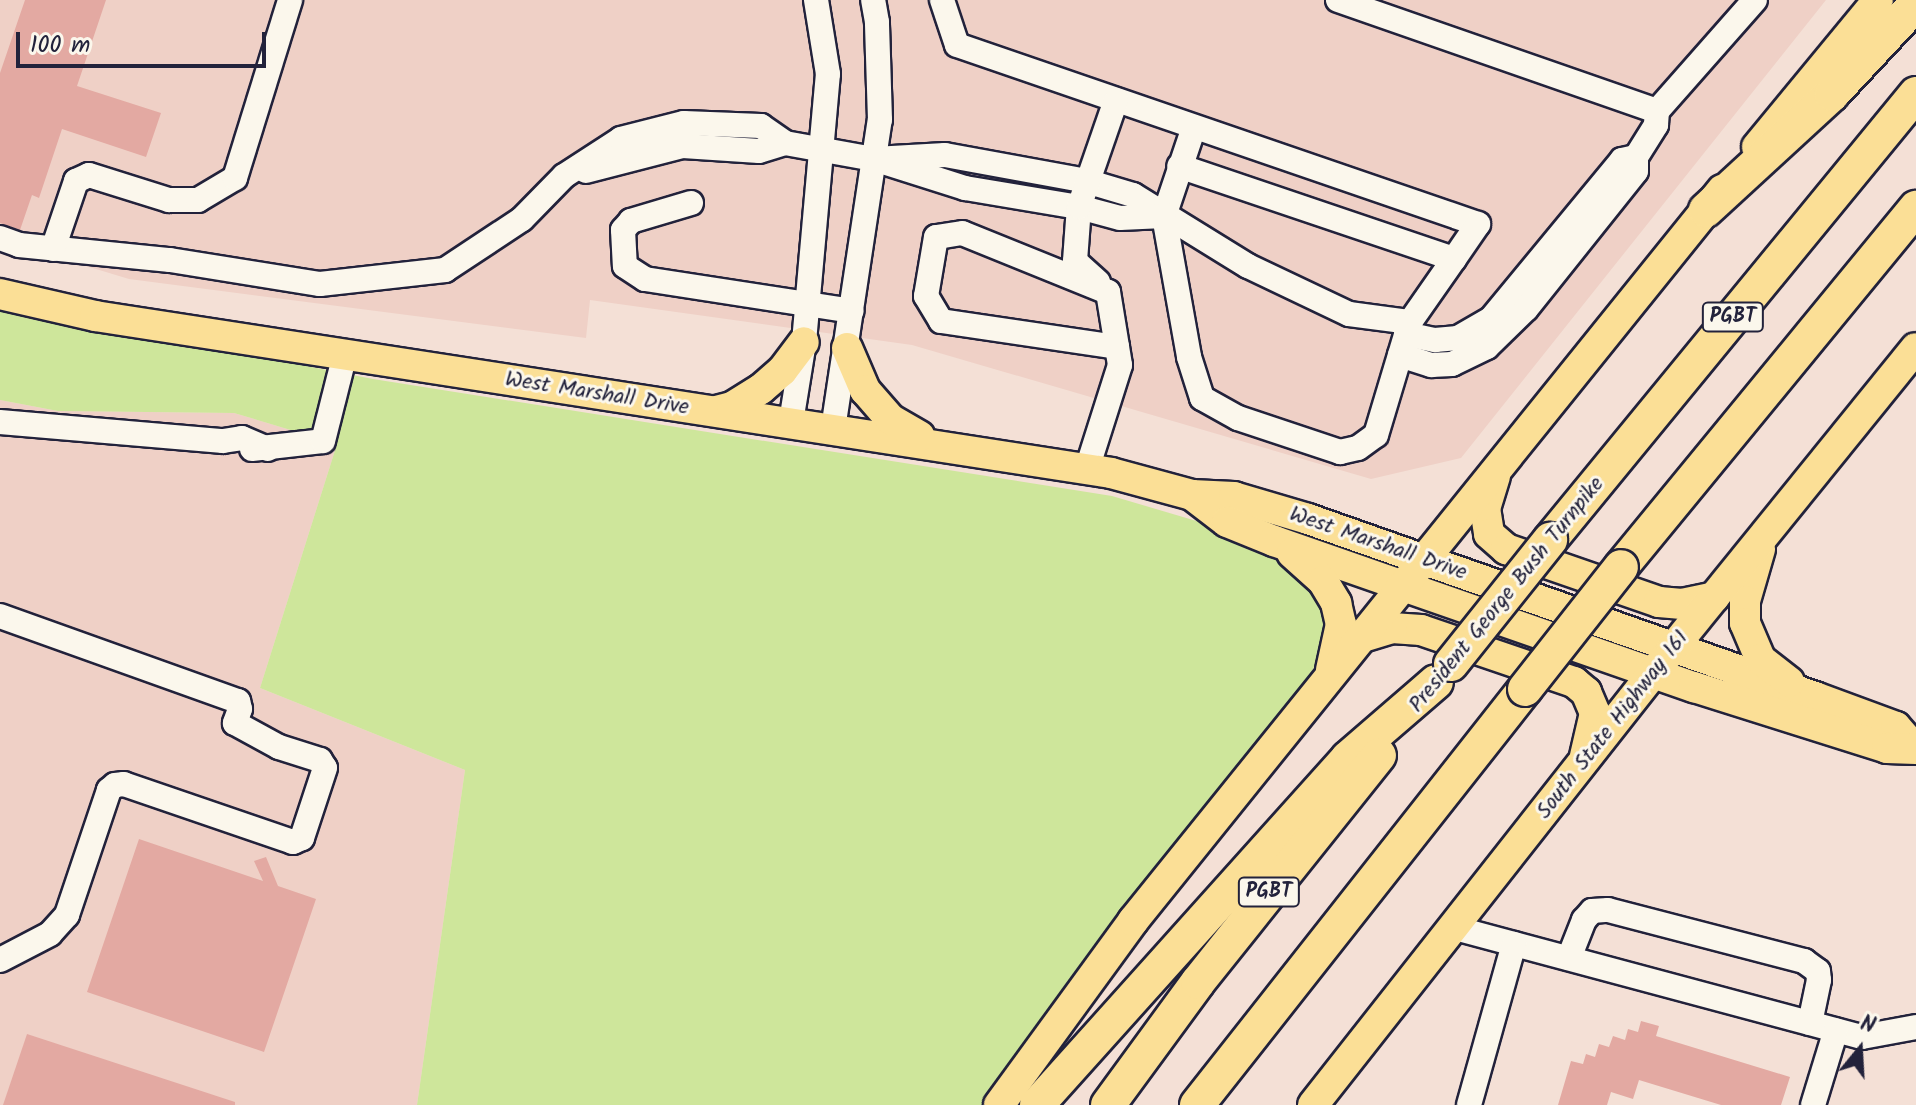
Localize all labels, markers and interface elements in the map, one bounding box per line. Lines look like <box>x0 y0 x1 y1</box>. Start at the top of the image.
scale bar <box>20 16 270 66</box>
text: 100 m <box>30 26 90 65</box>
road number: PGBT <box>1701 301 1765 333</box>
street label: West Marshall Drive <box>503 366 691 422</box>
street label: President George Bush Turnpike <box>1404 472 1610 718</box>
street label: West Marshall Drive <box>1286 501 1470 587</box>
street label: South State Highway 161 <box>1531 626 1695 824</box>
road number: PGBT <box>1237 876 1301 908</box>
text: N <box>1856 1007 1880 1044</box>
north arrow <box>1820 1009 1900 1089</box>

